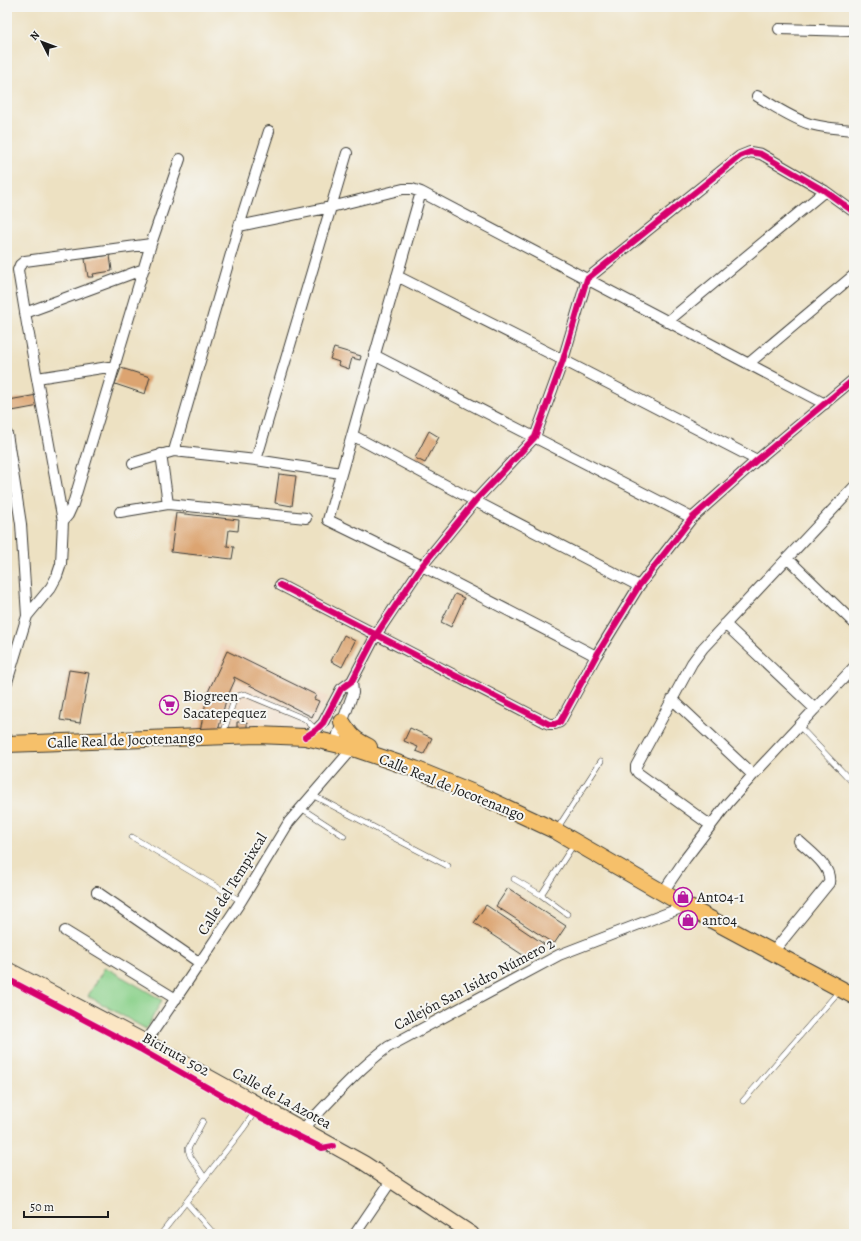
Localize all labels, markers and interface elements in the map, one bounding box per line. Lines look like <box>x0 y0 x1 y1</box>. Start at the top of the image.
north arrow <box>22 22 62 62</box>
text: N <box>27 28 43 44</box>
place label: Biogreen Sacatepequez <box>183 686 267 723</box>
supermarket icon: Biogreen Sacatepequez <box>158 694 180 716</box>
street label: Calle Real de Jocotenango <box>47 727 203 753</box>
street label: Calle Real de Jocotenango <box>376 749 528 825</box>
street label: Calle del Tempixcal <box>192 829 272 939</box>
shop icon: Ant04-1 <box>672 886 694 908</box>
place label: Ant04-1 <box>696 887 744 907</box>
shop icon: ant04 <box>677 909 699 931</box>
place label: ant04 <box>702 910 737 930</box>
street label: Callejón San Isidro Número 2 <box>390 933 558 1035</box>
street label: Biciruta 502 <box>139 1027 213 1081</box>
street label: Calle de La Azotea <box>229 1062 335 1134</box>
scale bar <box>24 1193 108 1219</box>
text: 50 m <box>30 1199 54 1215</box>

